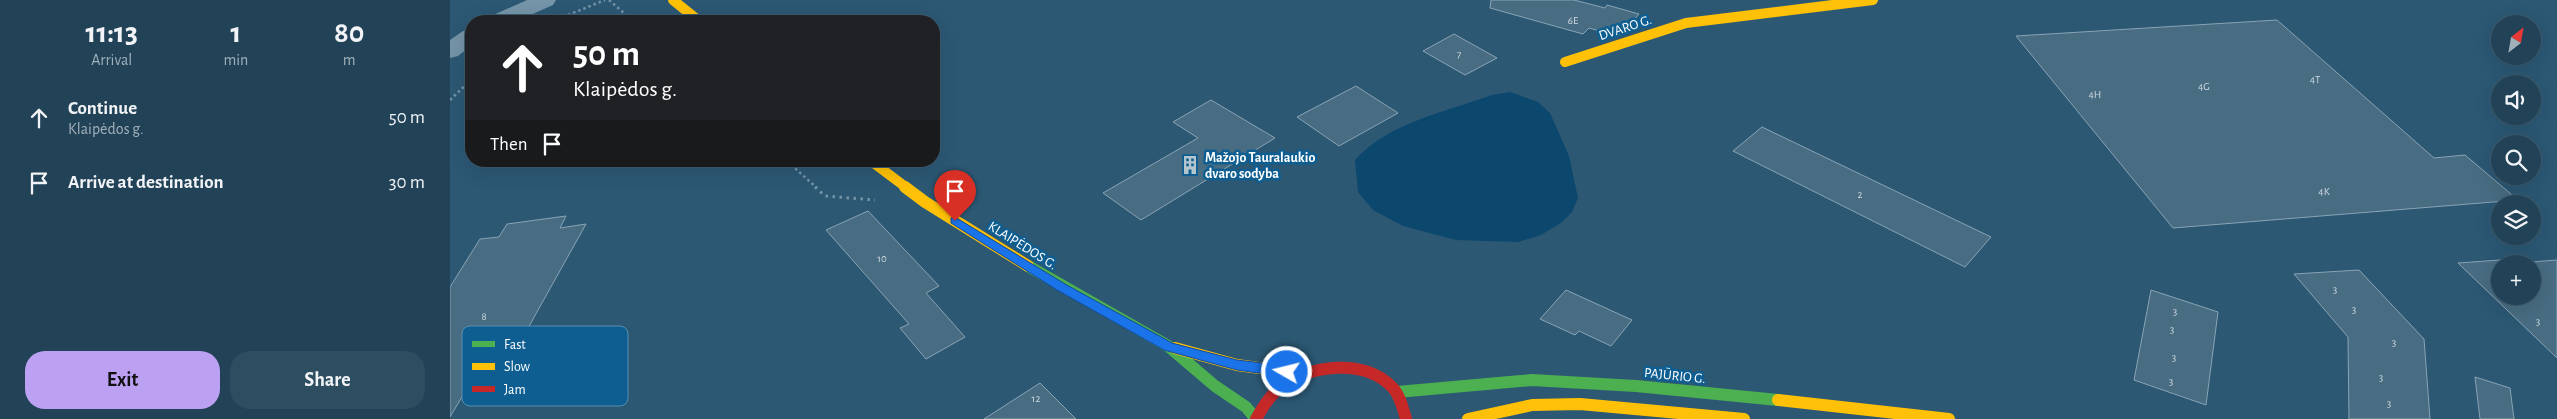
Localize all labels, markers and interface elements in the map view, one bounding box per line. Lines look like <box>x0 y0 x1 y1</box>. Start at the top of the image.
street label: DVARO G. <box>1597 13 1654 43</box>
house number: 6E <box>1568 15 1579 26</box>
north arrow <box>2491 15 2541 65</box>
map controls <box>2491 15 2541 305</box>
text: 11:13 <box>86 18 138 48</box>
text: 1 <box>230 18 241 48</box>
text: 80 <box>334 18 364 48</box>
icon: ahead <box>490 35 555 100</box>
text: 50 m <box>573 37 640 72</box>
house number: 7 <box>1457 49 1462 60</box>
text: Arrival <box>91 52 132 68</box>
text: min <box>223 52 248 68</box>
text: m <box>343 52 356 68</box>
house number: 4T <box>2310 74 2321 85</box>
button: sound <box>2491 75 2541 125</box>
text: Klaipėdos g. <box>573 78 677 100</box>
house number: 4G <box>2198 81 2210 92</box>
house number: 4H <box>2089 89 2101 100</box>
text: Continue <box>68 99 137 118</box>
icon: ahead <box>25 104 53 132</box>
text: 50 m <box>389 108 425 127</box>
text: Klaipėdos g. <box>68 121 144 137</box>
icon: arrive <box>538 130 566 158</box>
text: Then <box>490 135 528 154</box>
button: search <box>2491 135 2541 185</box>
place label: Mažojo Tauralaukio dvaro sodyba <box>1205 151 1315 181</box>
building icon: Mažojo Tauralaukio dvaro sodyba <box>1179 154 1201 176</box>
icon: arrive <box>25 169 53 197</box>
pin <box>934 170 976 221</box>
text: Arrive at destination <box>68 173 224 192</box>
text: 30 m <box>389 173 425 192</box>
icon: arrive <box>941 177 969 205</box>
house number: 4K <box>2318 186 2331 197</box>
house number: 2 <box>1857 189 1863 200</box>
button: layers <box>2491 195 2541 245</box>
street label: KLAIPĖDOS G. <box>986 217 1061 272</box>
house number: 10 <box>877 253 887 264</box>
button: + <box>2491 255 2541 305</box>
house number: 3 <box>2333 284 2338 295</box>
house number: 3 <box>2352 304 2357 315</box>
house number: 3 <box>2173 306 2178 317</box>
house number: 8 <box>481 311 487 322</box>
house number: 3 <box>2536 316 2541 327</box>
house number: 3 <box>2170 324 2175 335</box>
legend <box>462 326 628 406</box>
house number: 3 <box>2392 337 2397 348</box>
text: Fast <box>504 338 526 352</box>
position arrow <box>1260 345 1312 397</box>
button: Exit <box>25 351 220 409</box>
button: Share <box>230 351 425 409</box>
house number: 3 <box>2172 352 2177 363</box>
text: Slow <box>504 360 531 374</box>
street label: PAJŪRIO G. <box>1643 365 1706 386</box>
house number: 3 <box>2379 372 2384 383</box>
house number: 3 <box>2169 376 2174 387</box>
text: Jam <box>504 383 526 397</box>
house number: 12 <box>1032 393 1040 404</box>
house number: 3 <box>2387 398 2392 409</box>

